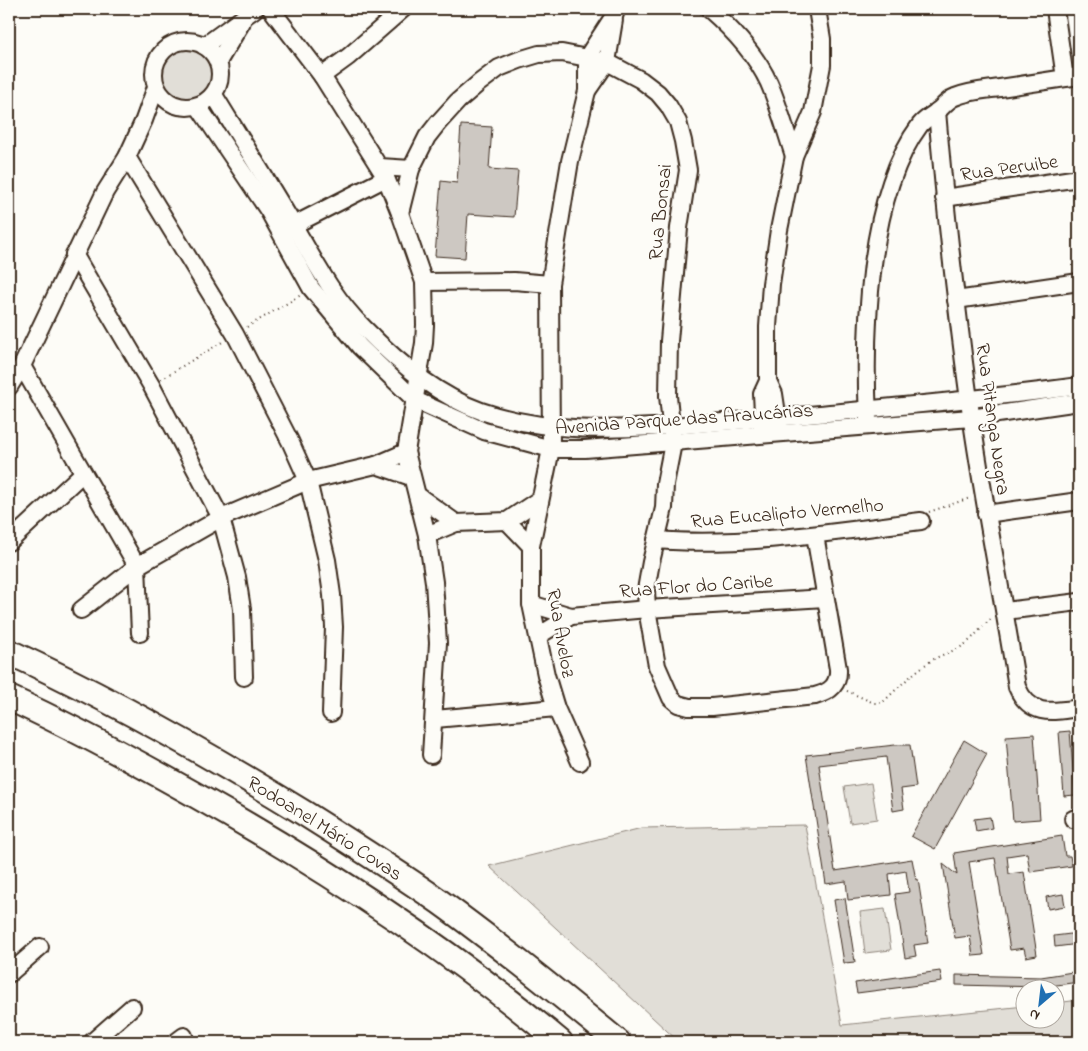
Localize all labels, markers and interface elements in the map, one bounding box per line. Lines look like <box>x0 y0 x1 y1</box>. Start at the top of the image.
street label: Rua Peruibe <box>959 148 1060 191</box>
street label: Rua Bonsai <box>642 163 681 262</box>
street label: Rua Pitanga Negra <box>966 342 1017 497</box>
street label: Avenida Parque das Araucárias <box>554 397 814 444</box>
street label: Rua Eucalipto Vermelho <box>689 492 885 537</box>
street label: Rua Flor do Caribe <box>618 568 774 607</box>
street label: Rua Aveloz <box>537 587 582 681</box>
street label: Rodoanel Mário Covas <box>241 770 408 889</box>
north arrow <box>1016 978 1066 1028</box>
text: N <box>1025 1003 1044 1026</box>

